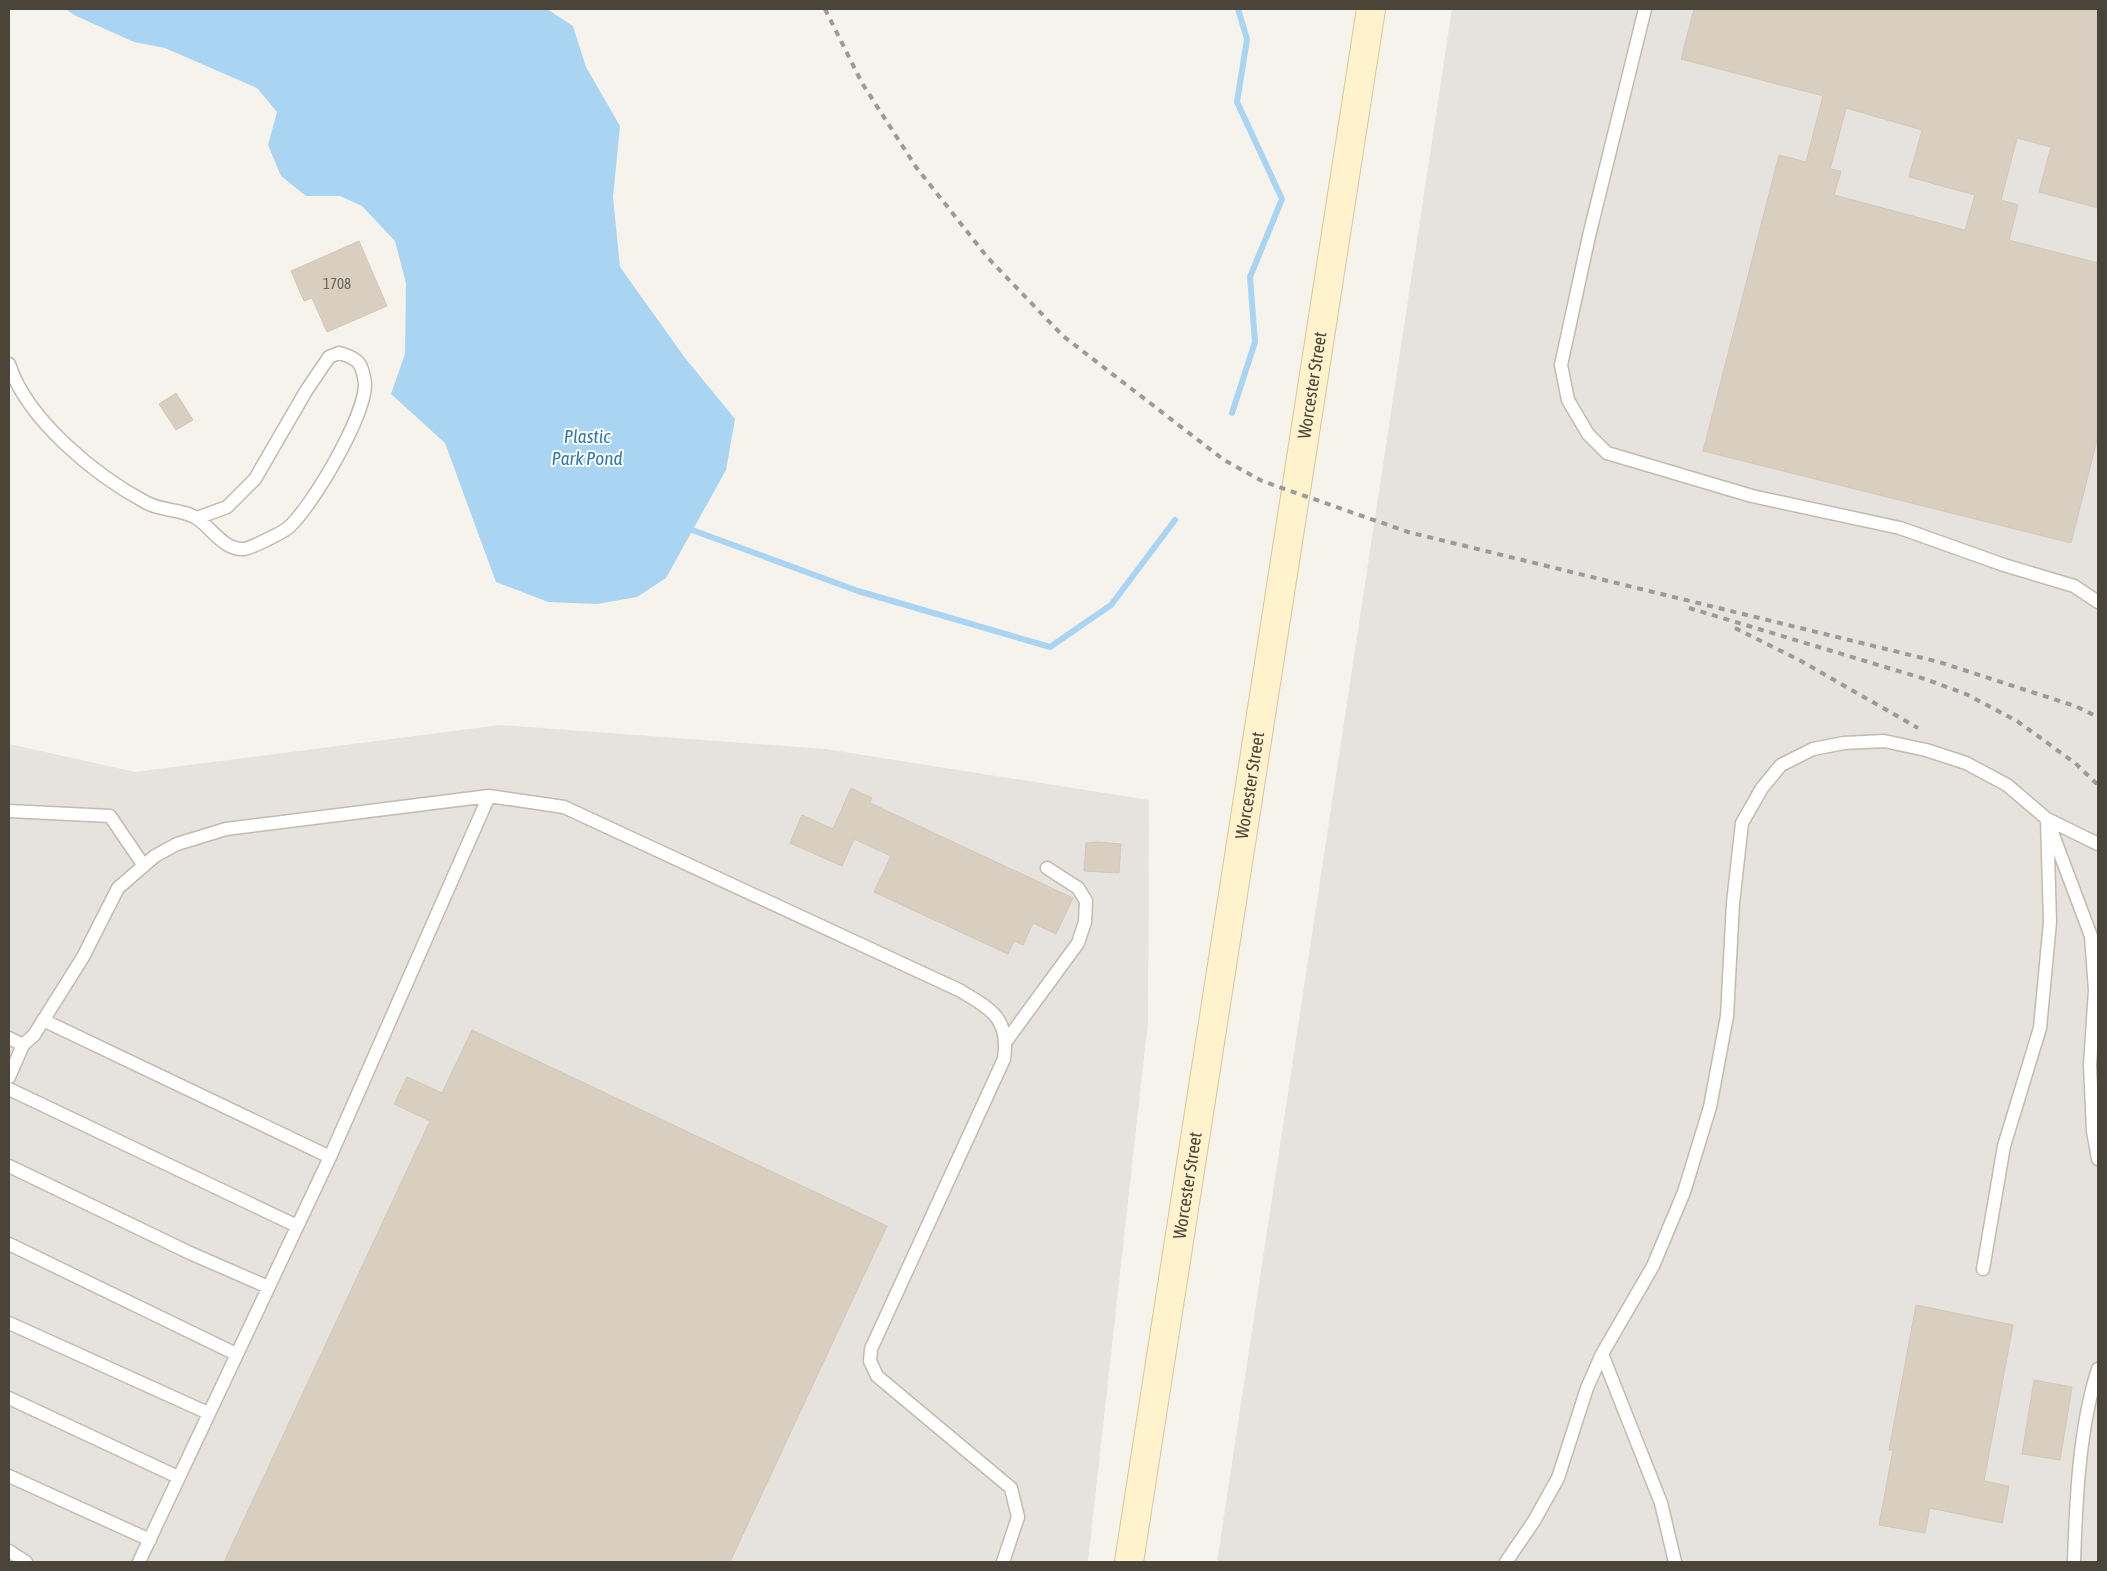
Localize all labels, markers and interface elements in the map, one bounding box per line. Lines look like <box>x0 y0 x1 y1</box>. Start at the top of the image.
house number: 1708 <box>323 275 351 292</box>
street label: Worcester Street <box>1293 330 1331 440</box>
water label: Plastic Park Pond <box>552 425 622 469</box>
street label: Worcester Street <box>1231 730 1268 840</box>
street label: Worcester Street <box>1168 1130 1206 1240</box>

